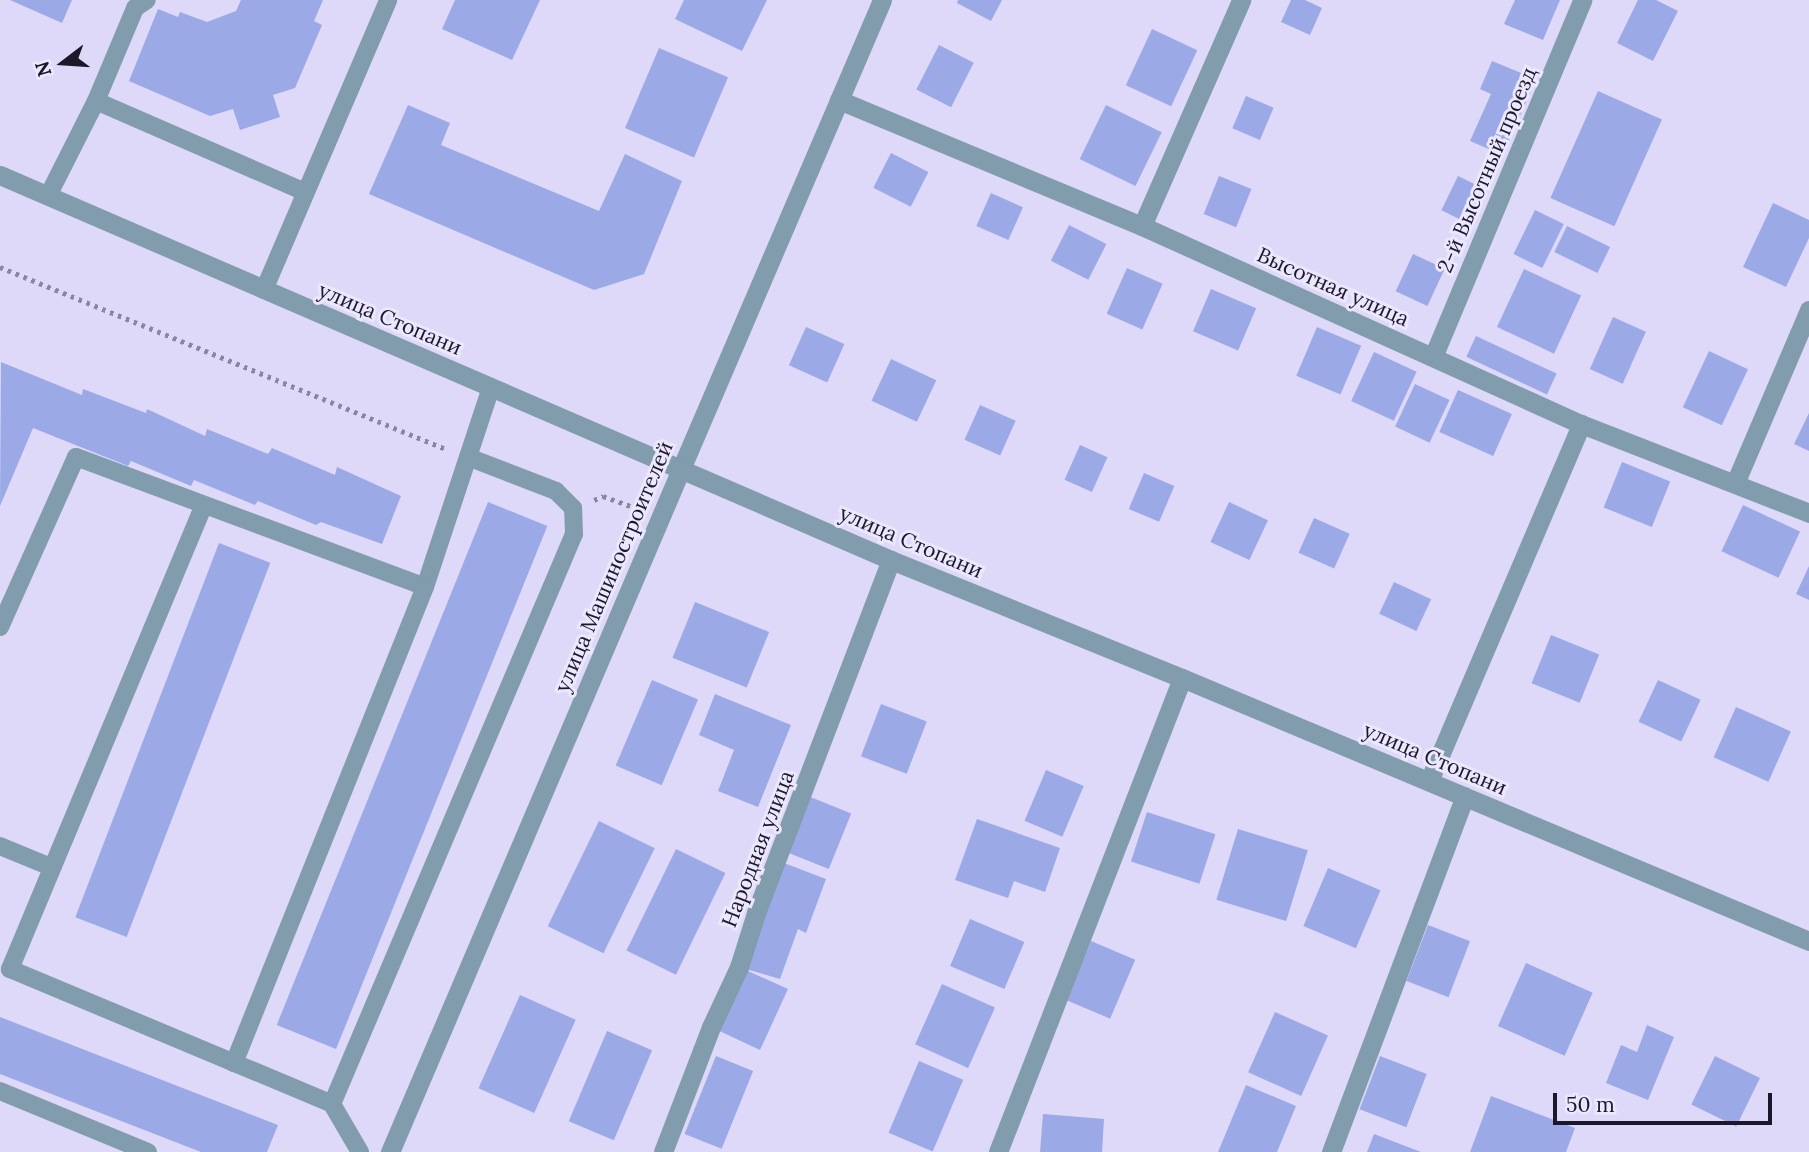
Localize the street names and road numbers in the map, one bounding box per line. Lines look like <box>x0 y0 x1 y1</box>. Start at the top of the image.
street label: 2-й Высотный проезд <box>1432 63 1542 277</box>
street label: Высотная улица <box>1253 242 1413 332</box>
street label: улица Стопани <box>315 277 465 361</box>
street label: улица Машиностроителей <box>550 438 678 696</box>
street label: улица Стопани <box>836 500 986 584</box>
street label: улица Стопани <box>1360 717 1510 801</box>
street label: Народная улица <box>717 767 799 931</box>

